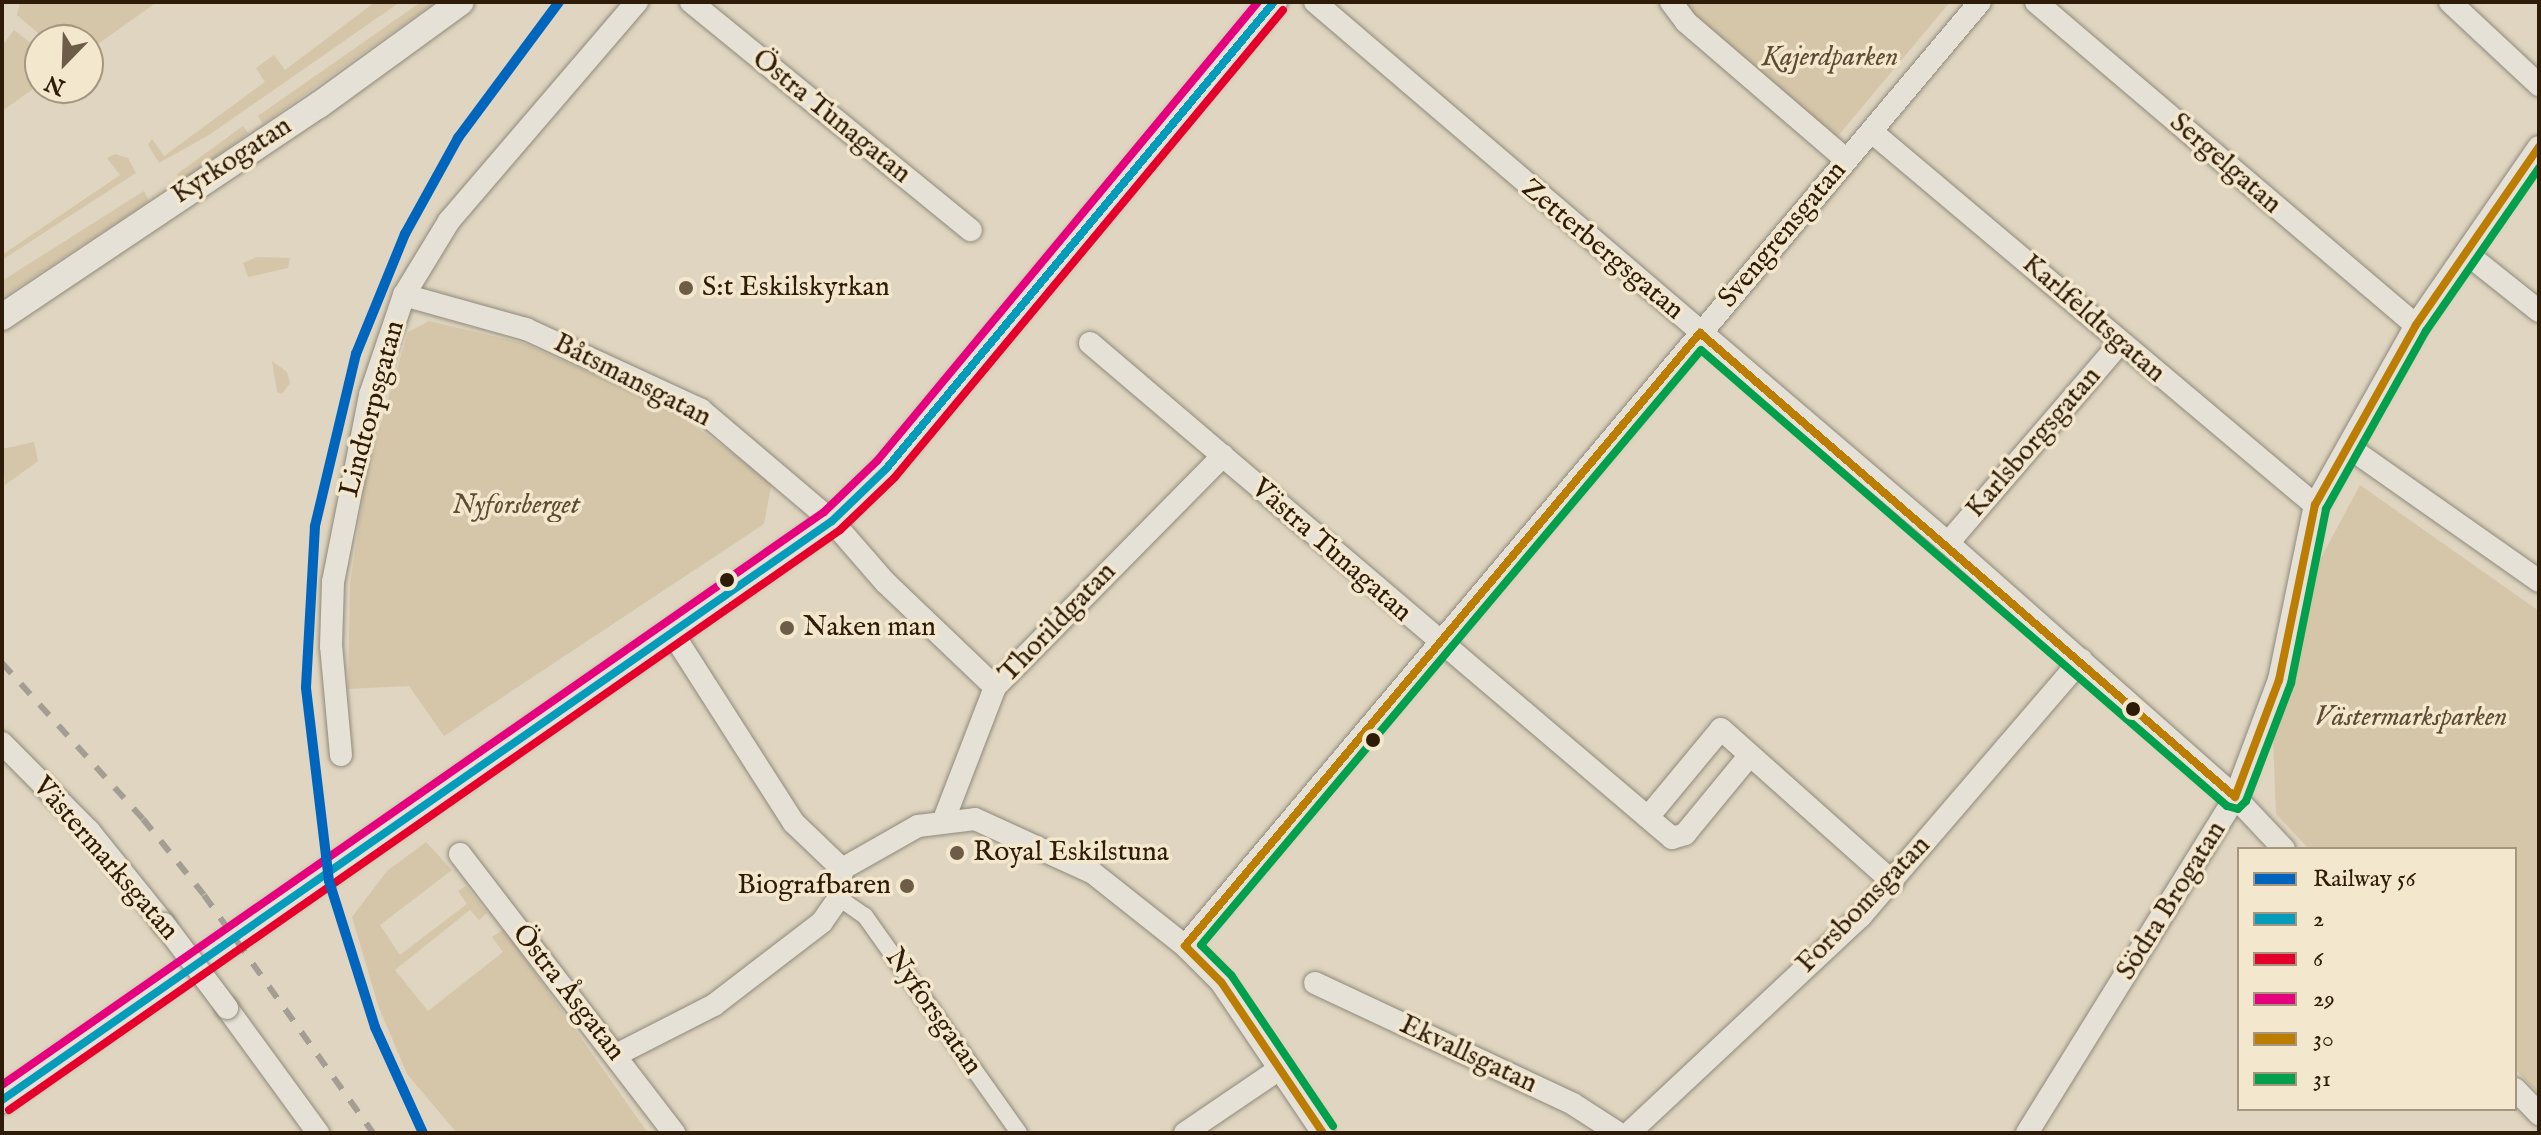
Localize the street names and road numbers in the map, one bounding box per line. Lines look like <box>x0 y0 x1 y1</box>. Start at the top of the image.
street label: Östra Tunagatan <box>745 43 917 191</box>
street label: Sergelgatan <box>2162 106 2288 222</box>
street label: Kyrkogatan <box>166 110 298 212</box>
street label: Svengrensgatan <box>1712 155 1854 315</box>
street label: Zetterbergsgatan <box>1514 172 1690 328</box>
street label: Karlfeldtsgatan <box>2014 248 2172 390</box>
street label: Lindtorpsgatan <box>333 317 413 501</box>
street label: Båtsmansgatan <box>548 327 716 435</box>
street label: Karlsborgsgatan <box>1959 361 2109 525</box>
street label: Västra Tunagatan <box>1244 472 1418 630</box>
street label: Thorildgatan <box>992 556 1124 690</box>
street label: Västermarksgatan <box>25 770 185 948</box>
street label: Södra Brogatan <box>2110 815 2234 987</box>
street label: Forsbomsgatan <box>1790 829 1938 981</box>
street label: Östra Åsgatan <box>504 918 632 1068</box>
street label: Nyforsgatan <box>877 942 989 1082</box>
street label: Ekvallsgatan <box>1394 1009 1542 1101</box>

